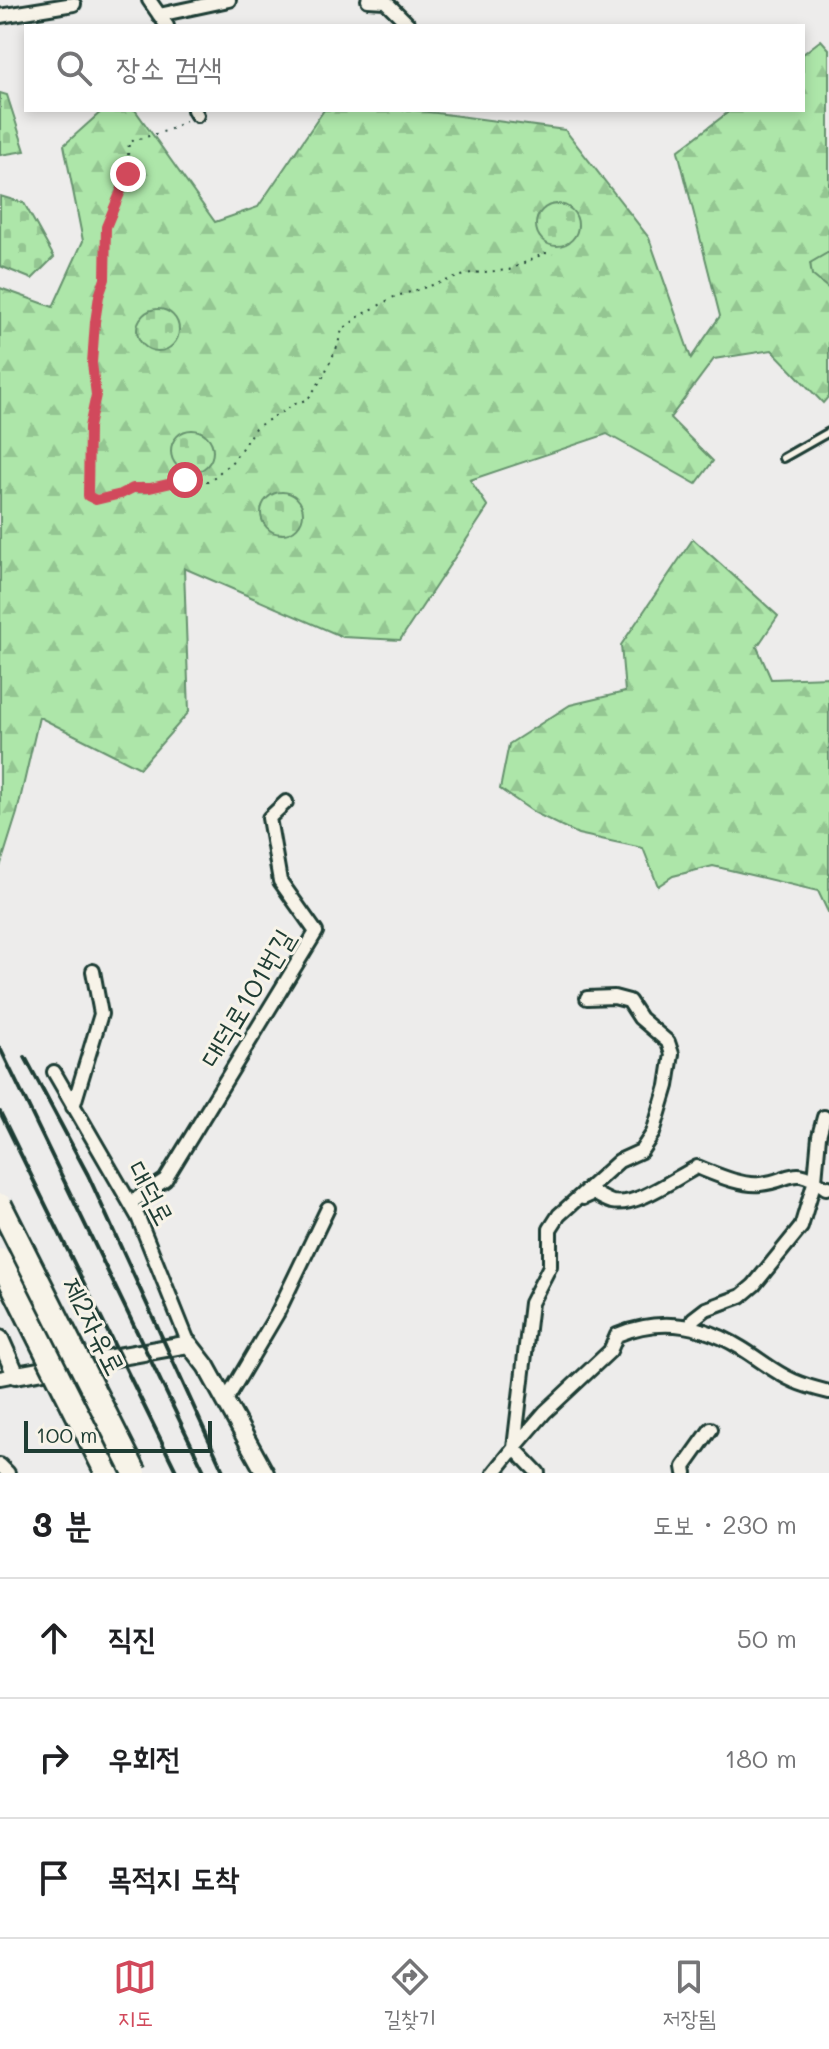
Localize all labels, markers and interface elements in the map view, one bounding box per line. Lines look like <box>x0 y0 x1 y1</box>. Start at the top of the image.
search box <box>24 24 805 112</box>
icon: search <box>52 46 96 90</box>
text: 장소 검색 <box>116 47 222 87</box>
route end <box>110 156 146 192</box>
route start <box>167 462 203 498</box>
street label: 대덕로101번길 <box>191 922 301 1073</box>
street label: 대덕로 <box>120 1154 184 1231</box>
street label: 제2자유로 <box>55 1270 135 1381</box>
scale bar <box>24 1417 212 1453</box>
text: 100 m <box>36 1420 98 1449</box>
text: 3 분 <box>32 1501 92 1546</box>
text: 도보 · 230 m <box>652 1507 797 1541</box>
icon: ahead <box>32 1616 76 1660</box>
text: 직진 <box>108 1617 156 1657</box>
text: 50 m <box>737 1621 797 1655</box>
icon: right <box>32 1736 76 1780</box>
text: 우회전 <box>108 1737 180 1777</box>
text: 180 m <box>725 1741 797 1775</box>
icon: arrive <box>32 1856 76 1900</box>
text: 목적지 도착 <box>108 1857 240 1897</box>
tab: 지도 <box>113 1955 157 2033</box>
tab: 길찾기 <box>383 1955 436 2033</box>
tab: 저장됨 <box>663 1955 716 2033</box>

